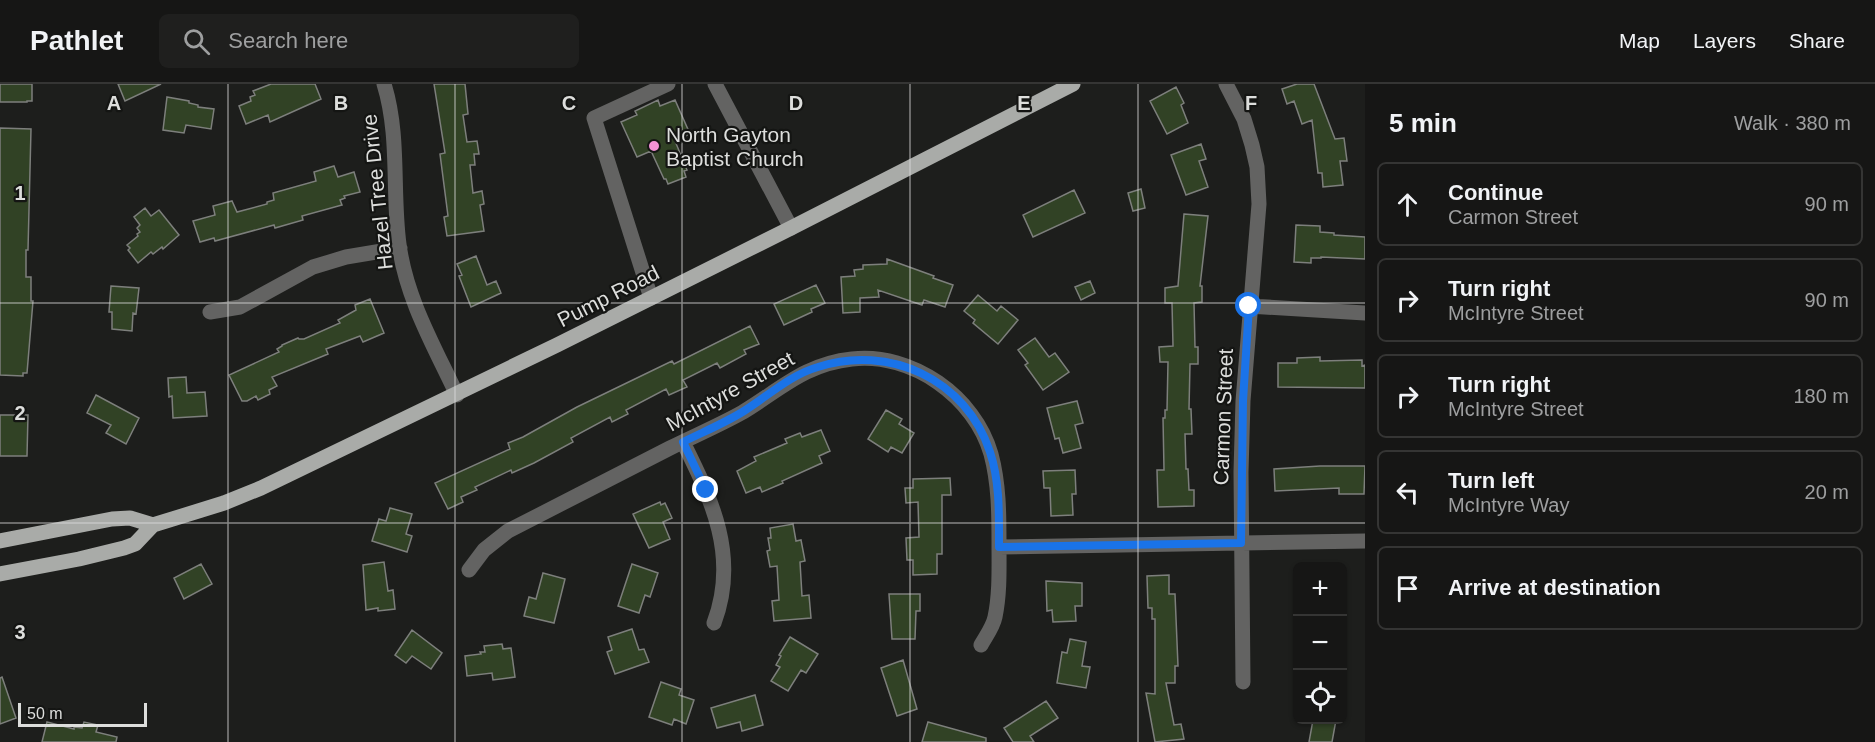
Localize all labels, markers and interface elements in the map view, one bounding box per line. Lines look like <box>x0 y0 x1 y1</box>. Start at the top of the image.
search box <box>159 14 579 68</box>
text: Pathlet <box>30 25 123 56</box>
icon: search <box>180 25 213 58</box>
text: Search here <box>228 28 348 53</box>
text: Map <box>1619 29 1660 52</box>
text: Layers <box>1693 29 1756 52</box>
text: Share <box>1789 29 1845 52</box>
text: A <box>107 92 121 114</box>
text: B <box>334 92 348 114</box>
text: C <box>562 92 576 114</box>
text: D <box>789 92 803 114</box>
text: E <box>1017 92 1031 114</box>
text: F <box>1245 92 1257 114</box>
text: 5 min <box>1389 108 1457 138</box>
text: Walk · 380 m <box>1734 112 1851 134</box>
street label: Hazel Tree Drive <box>357 113 397 271</box>
place label: North Gayton Baptist Church <box>666 123 804 170</box>
marker: North Gayton Baptist Church <box>647 139 661 153</box>
text: Continue <box>1448 180 1543 205</box>
text: 1 <box>14 182 26 204</box>
icon: ahead <box>1391 188 1424 221</box>
text: 90 m <box>1805 193 1849 215</box>
text: Carmon Street <box>1448 206 1578 228</box>
street label: Pump Road <box>553 261 663 331</box>
text: Turn right <box>1448 276 1550 301</box>
icon: right <box>1391 284 1424 317</box>
text: 90 m <box>1805 289 1849 311</box>
route start <box>1235 292 1261 318</box>
text: McIntyre Street <box>1448 302 1584 324</box>
street label: McIntyre Street <box>662 346 798 436</box>
street label: Carmon Street <box>1209 348 1237 486</box>
text: Turn right <box>1448 372 1550 397</box>
icon: right <box>1391 380 1424 413</box>
text: 180 m <box>1793 385 1849 407</box>
text: McIntyre Street <box>1448 398 1584 420</box>
text: 2 <box>14 402 26 424</box>
text: Turn left <box>1448 468 1534 493</box>
route end <box>692 476 718 502</box>
icon: left <box>1391 476 1424 509</box>
text: 20 m <box>1805 481 1849 503</box>
text: McIntyre Way <box>1448 494 1570 516</box>
map controls <box>1293 562 1347 724</box>
button: + <box>1293 562 1347 616</box>
icon: arrive <box>1391 572 1424 605</box>
text: Arrive at destination <box>1448 575 1661 600</box>
button: − <box>1293 616 1347 670</box>
text: 3 <box>14 621 26 643</box>
button: locate <box>1293 670 1347 724</box>
scale bar <box>18 700 147 728</box>
text: 50 m <box>27 705 63 722</box>

